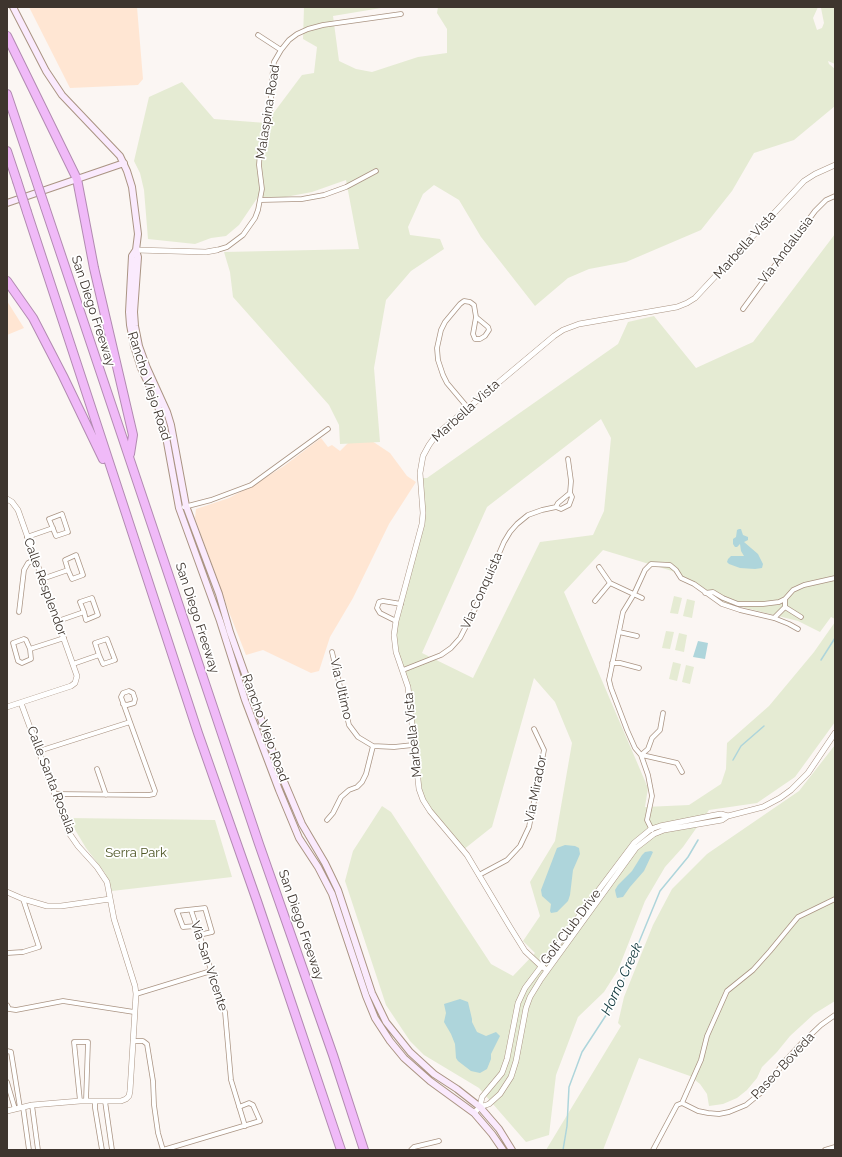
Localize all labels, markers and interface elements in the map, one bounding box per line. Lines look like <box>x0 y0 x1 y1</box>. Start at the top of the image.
street label: Malaspina Road <box>253 64 283 160</box>
street label: Marbella Vista <box>711 208 779 282</box>
street label: Via Andalusia <box>755 213 817 287</box>
street label: San Diego Freeway <box>68 254 118 368</box>
street label: Rancho Viejo Road <box>124 330 174 442</box>
street label: Marbella Vista <box>429 377 503 445</box>
street label: Calle Resplendor <box>20 536 70 638</box>
street label: Via Conquista <box>458 550 506 632</box>
street label: San Diego Freeway <box>172 561 222 675</box>
street label: Via Ultimo <box>326 657 356 721</box>
street label: Rancho Viejo Road <box>238 672 292 784</box>
street label: Marbella Vista <box>401 692 425 778</box>
street label: Calle Santa Rosalia <box>23 724 79 836</box>
street label: Via Mirador <box>522 754 550 824</box>
park label: Serra Park <box>105 845 167 861</box>
street label: San Diego Freeway <box>275 868 327 982</box>
street label: Golf Club Drive <box>537 886 605 968</box>
street label: Via San Vicente <box>187 919 231 1013</box>
water label: Horno Creek <box>598 940 646 1018</box>
street label: Paseo Boveda <box>748 1029 818 1103</box>

